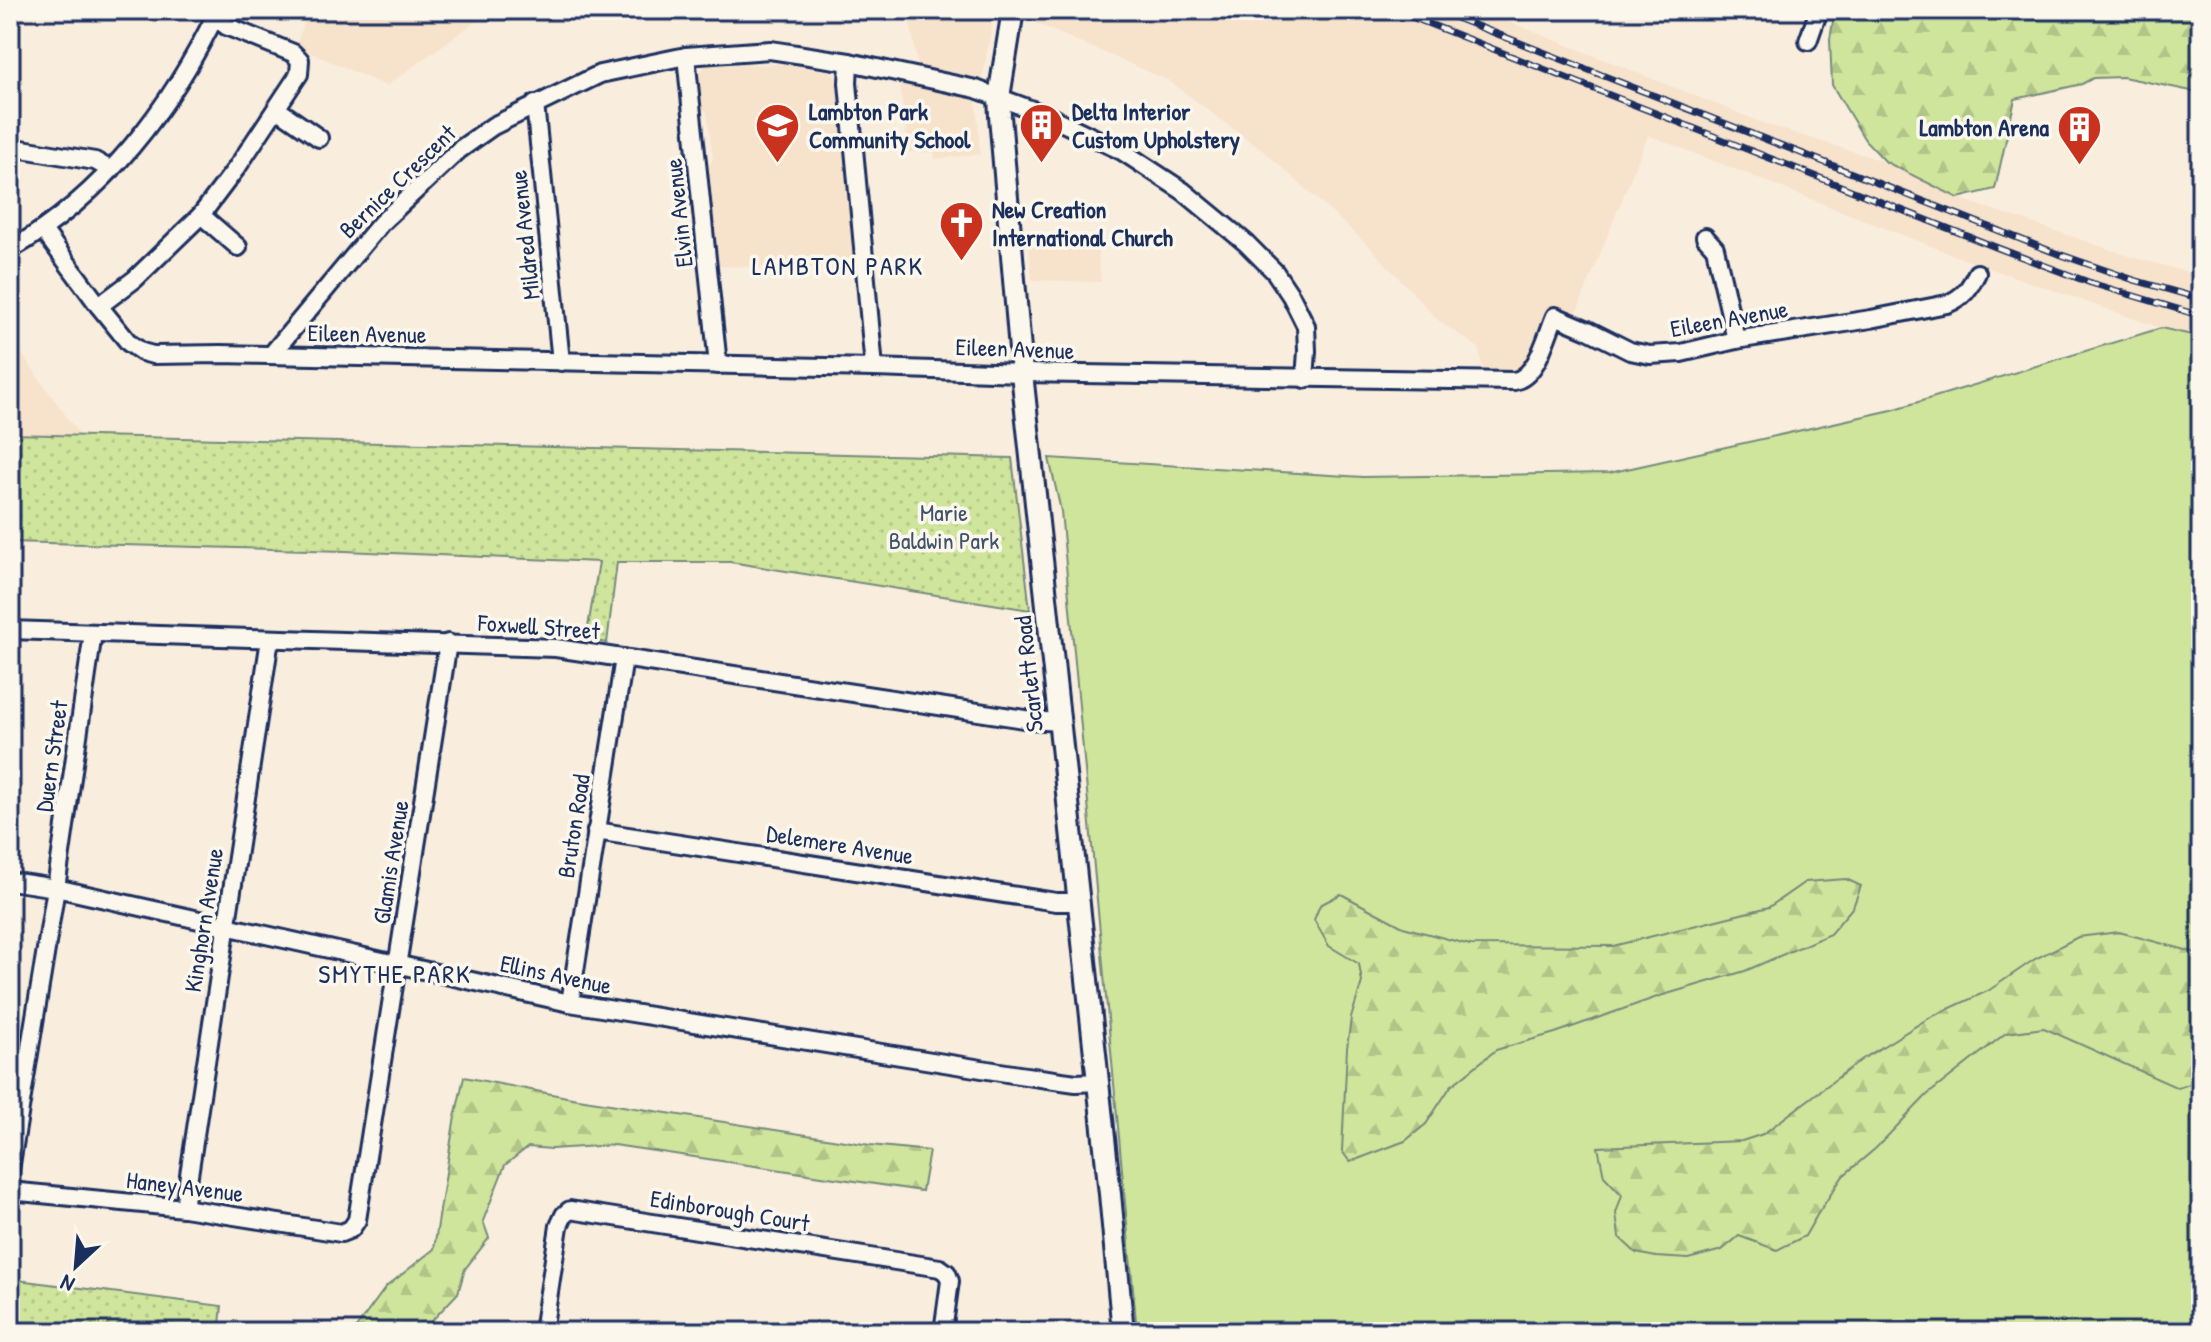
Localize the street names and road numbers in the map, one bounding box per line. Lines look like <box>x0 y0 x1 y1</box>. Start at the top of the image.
street label: Bernice Crescent <box>332 117 463 245</box>
street label: Elvin Avenue <box>656 157 700 269</box>
street label: Mildred Avenue <box>501 168 547 301</box>
street label: Eileen Avenue <box>1668 292 1791 344</box>
street label: Eileen Avenue <box>307 316 427 350</box>
street label: Eileen Avenue <box>955 330 1075 366</box>
street label: Foxwell Street <box>476 606 602 646</box>
street label: Scarlett Road <box>1006 615 1050 733</box>
street label: Duern Street <box>27 698 75 814</box>
street label: Bruton Road <box>549 772 597 880</box>
street label: Glamis Avenue <box>364 798 416 926</box>
street label: Delemere Avenue <box>764 817 916 871</box>
street label: Kinghorn Avenue <box>176 845 230 994</box>
street label: Ellins Avenue <box>497 947 615 1001</box>
street label: Haney Avenue <box>125 1163 246 1209</box>
street label: Edinborough Court <box>648 1182 812 1238</box>

